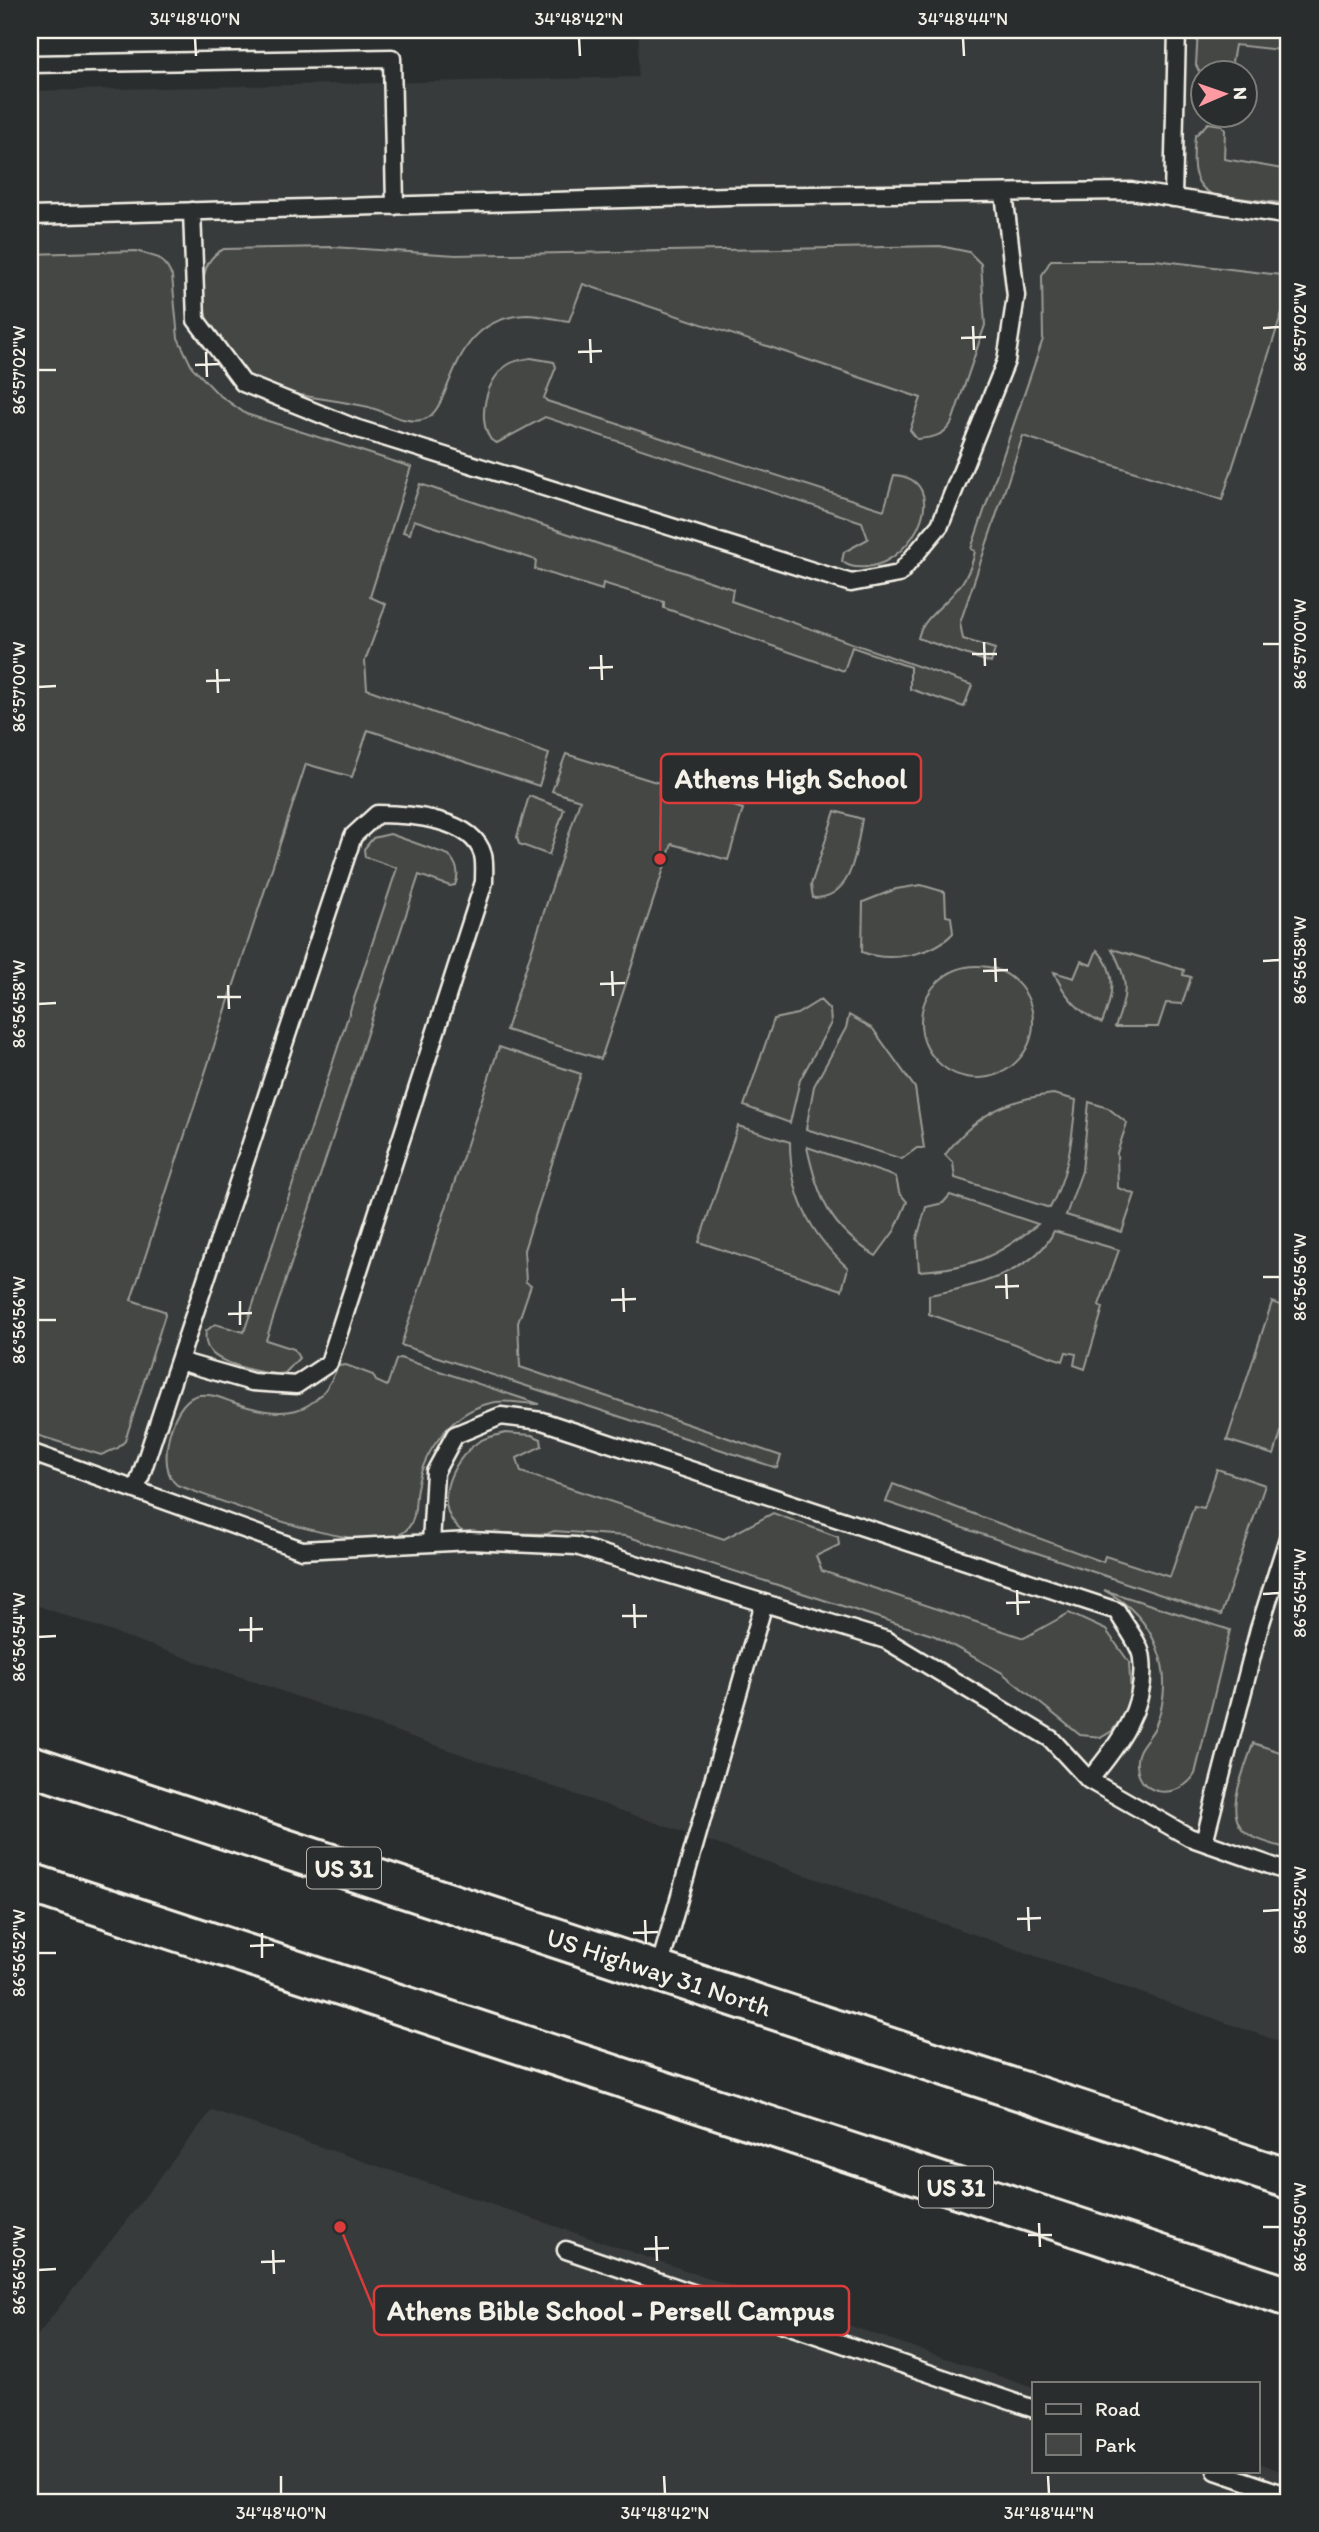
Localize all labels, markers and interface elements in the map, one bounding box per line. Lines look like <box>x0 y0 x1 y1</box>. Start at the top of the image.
text: 34°48'40"N <box>150 8 240 30</box>
text: 34°48'42"N <box>535 8 623 30</box>
text: 34°48'44"N <box>918 8 1008 30</box>
north arrow <box>1190 60 1260 130</box>
text: N <box>1229 87 1252 100</box>
text: 86°57'02"W <box>1289 283 1311 371</box>
text: 86°57'02"W <box>8 326 30 414</box>
text: 86°57'00"W <box>1289 599 1311 689</box>
text: 86°57'00"W <box>8 642 30 732</box>
callout: Athens High School <box>661 754 921 803</box>
text: Athens High School <box>674 761 907 795</box>
text: 86°56'58"W <box>1289 916 1311 1004</box>
text: 86°56'58"W <box>8 960 30 1048</box>
text: 86°56'56"W <box>1289 1233 1311 1321</box>
text: 86°56'56"W <box>8 1276 30 1364</box>
text: 86°56'54"W <box>1289 1548 1311 1638</box>
text: 86°56'54"W <box>8 1592 30 1682</box>
road number: US 31 <box>307 1847 381 1888</box>
text: 86°56'52"W <box>1289 1866 1311 1954</box>
text: 86°56'52"W <box>8 1909 30 1997</box>
street label: US Highway 31 North <box>543 1921 776 2023</box>
road number: US 31 <box>919 2166 993 2208</box>
text: 86°56'50"W <box>1289 2182 1311 2272</box>
text: 86°56'50"W <box>8 2225 30 2315</box>
callout: Athens Bible School - Persell Campus <box>374 2286 849 2335</box>
text: Athens Bible School - Persell Campus <box>386 2293 835 2327</box>
legend <box>1032 2382 1260 2472</box>
text: Road <box>1095 2396 1141 2421</box>
text: Park <box>1095 2432 1137 2457</box>
text: 34°48'40"N <box>236 2502 326 2524</box>
text: 34°48'42"N <box>621 2502 709 2524</box>
text: 34°48'44"N <box>1004 2502 1094 2524</box>

